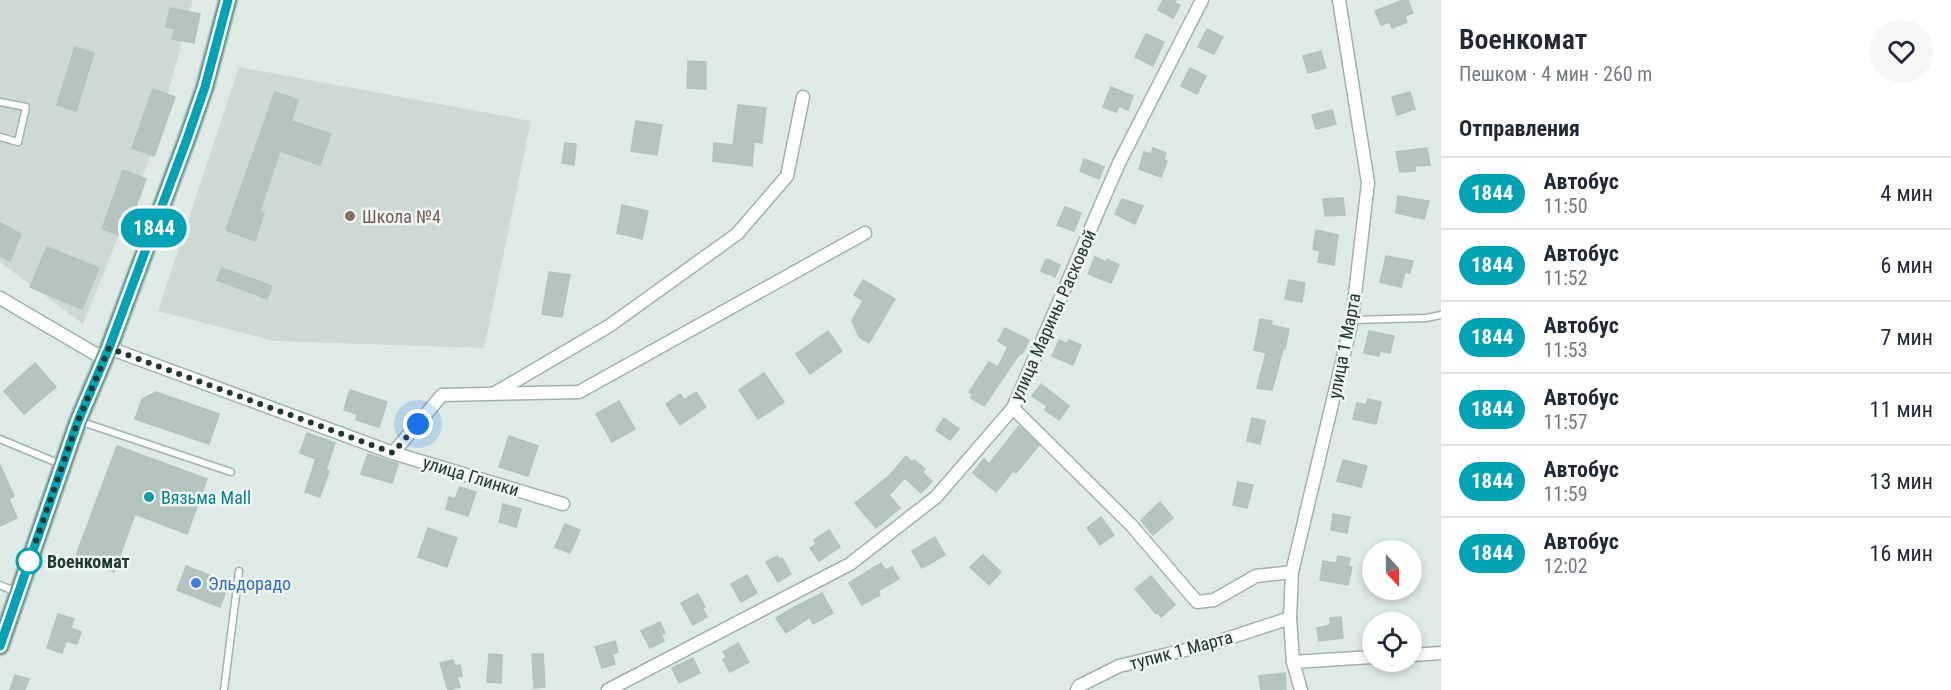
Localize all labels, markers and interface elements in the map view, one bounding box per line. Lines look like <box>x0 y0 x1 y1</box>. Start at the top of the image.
button: heart <box>1870 20 1933 83</box>
text: Военкомат <box>1459 23 1587 56</box>
text: Пешком · 4 мин · 260 m <box>1459 62 1652 86</box>
text: Отправления <box>1459 116 1580 141</box>
text: Автобус <box>1543 169 1619 194</box>
text: 1844 <box>1471 181 1513 205</box>
text: 4 мин <box>1880 181 1933 206</box>
text: 11:50 <box>1543 194 1588 218</box>
place label: Школа №4 <box>362 206 441 227</box>
line badge: 1844 <box>112 208 196 248</box>
marker: Школа №4 <box>343 209 357 223</box>
text: 1844 <box>133 216 175 240</box>
street label: улица Марины Расковой <box>1006 226 1100 404</box>
text: Автобус <box>1543 241 1619 266</box>
text: 1844 <box>1471 253 1513 277</box>
text: 6 мин <box>1880 253 1933 278</box>
text: 11:52 <box>1543 266 1588 290</box>
street label: улица 1 Марта <box>1323 291 1365 401</box>
text: Автобус <box>1543 313 1619 338</box>
text: 1844 <box>1471 325 1513 349</box>
text: 7 мин <box>1880 325 1933 350</box>
text: 11:53 <box>1543 338 1588 362</box>
text: Автобус <box>1543 385 1619 410</box>
text: 1844 <box>1471 397 1513 421</box>
text: 11 мин <box>1870 397 1933 422</box>
your location <box>403 409 433 439</box>
text: 11:57 <box>1543 410 1588 434</box>
street label: улица Глинки <box>420 451 522 501</box>
text: Автобус <box>1543 457 1619 482</box>
text: 1844 <box>1471 469 1513 493</box>
text: 13 мин <box>1870 469 1933 494</box>
text: 11:59 <box>1543 482 1588 506</box>
place label: Вязьма Mall <box>161 487 251 508</box>
marker: Вязьма Mall <box>142 490 156 504</box>
text: Автобус <box>1543 529 1619 554</box>
north arrow <box>1362 540 1422 600</box>
map controls <box>1362 540 1422 672</box>
text: 1844 <box>1471 541 1513 565</box>
text: 16 мин <box>1870 541 1933 566</box>
marker: Военкомат <box>16 548 42 574</box>
place label: Военкомат <box>47 551 130 572</box>
text: 12:02 <box>1543 554 1588 578</box>
place label: Эльдорадо <box>208 573 291 594</box>
marker: Эльдорадо <box>189 576 203 590</box>
button: locate <box>1362 612 1422 672</box>
street label: тупик 1 Марта <box>1127 626 1235 674</box>

